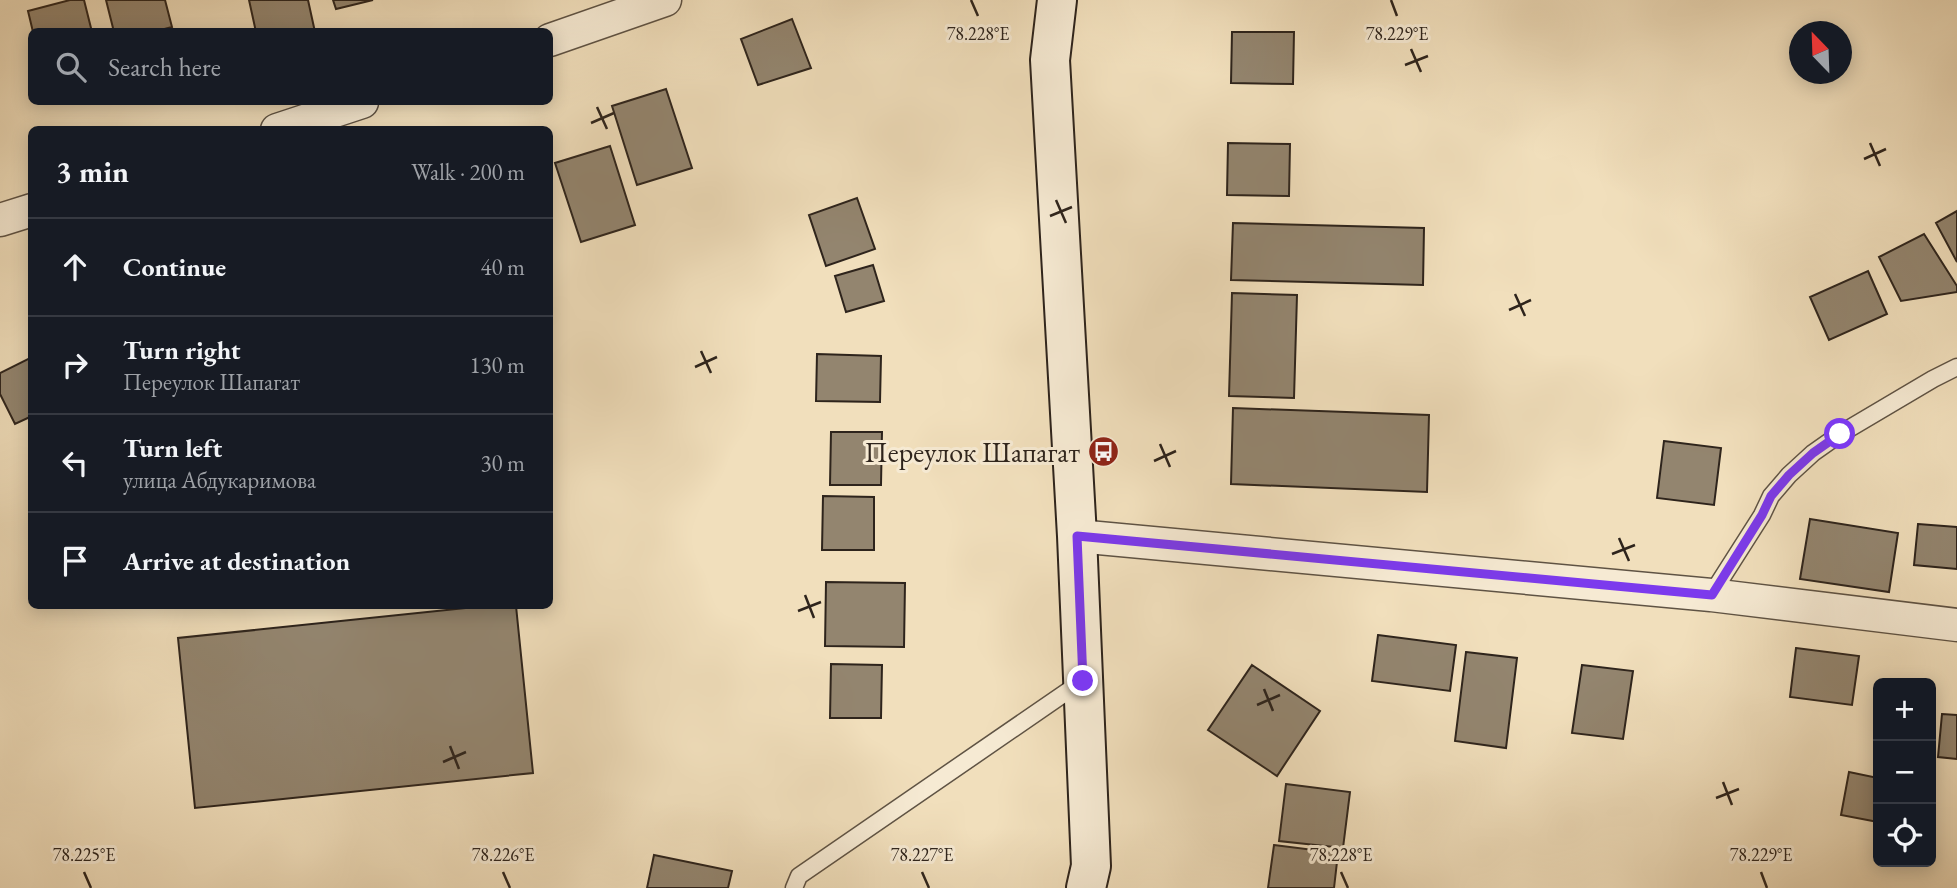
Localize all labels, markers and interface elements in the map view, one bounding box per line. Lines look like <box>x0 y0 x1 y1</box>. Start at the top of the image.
north arrow <box>1789 21 1852 84</box>
text: 78.228°E <box>947 22 1009 45</box>
text: 78.229°E <box>1366 22 1428 45</box>
search box <box>28 28 553 105</box>
icon: search <box>52 48 90 86</box>
text: Search here <box>108 50 221 84</box>
text: 3 min <box>56 152 129 191</box>
text: Walk · 200 m <box>411 157 525 187</box>
icon: ahead <box>56 248 94 286</box>
text: Continue <box>123 250 226 284</box>
text: 40 m <box>480 252 525 282</box>
text: Turn right <box>123 333 241 367</box>
icon: right <box>56 346 94 384</box>
text: 130 m <box>469 350 525 380</box>
text: Переулок Шапагат <box>123 367 300 397</box>
route start <box>1824 418 1855 449</box>
text: Turn left <box>123 431 222 465</box>
place label: Переулок Шапагат <box>865 434 1081 470</box>
bus stop icon: Переулок Шапагат <box>1086 435 1120 469</box>
icon: left <box>56 444 94 482</box>
text: 30 m <box>480 448 525 478</box>
text: улица Абдукаримова <box>123 465 316 495</box>
icon: arrive <box>56 542 94 580</box>
text: Arrive at destination <box>123 544 350 578</box>
route end <box>1067 665 1098 696</box>
map controls <box>1873 678 1936 867</box>
button: + <box>1873 678 1936 741</box>
button: − <box>1873 741 1936 804</box>
button: locate <box>1873 804 1936 867</box>
text: 78.225°E <box>53 843 115 866</box>
text: 78.226°E <box>472 843 534 866</box>
text: 78.227°E <box>891 843 953 866</box>
text: 78.228°E <box>1310 843 1372 866</box>
text: 78.229°E <box>1730 843 1792 866</box>

